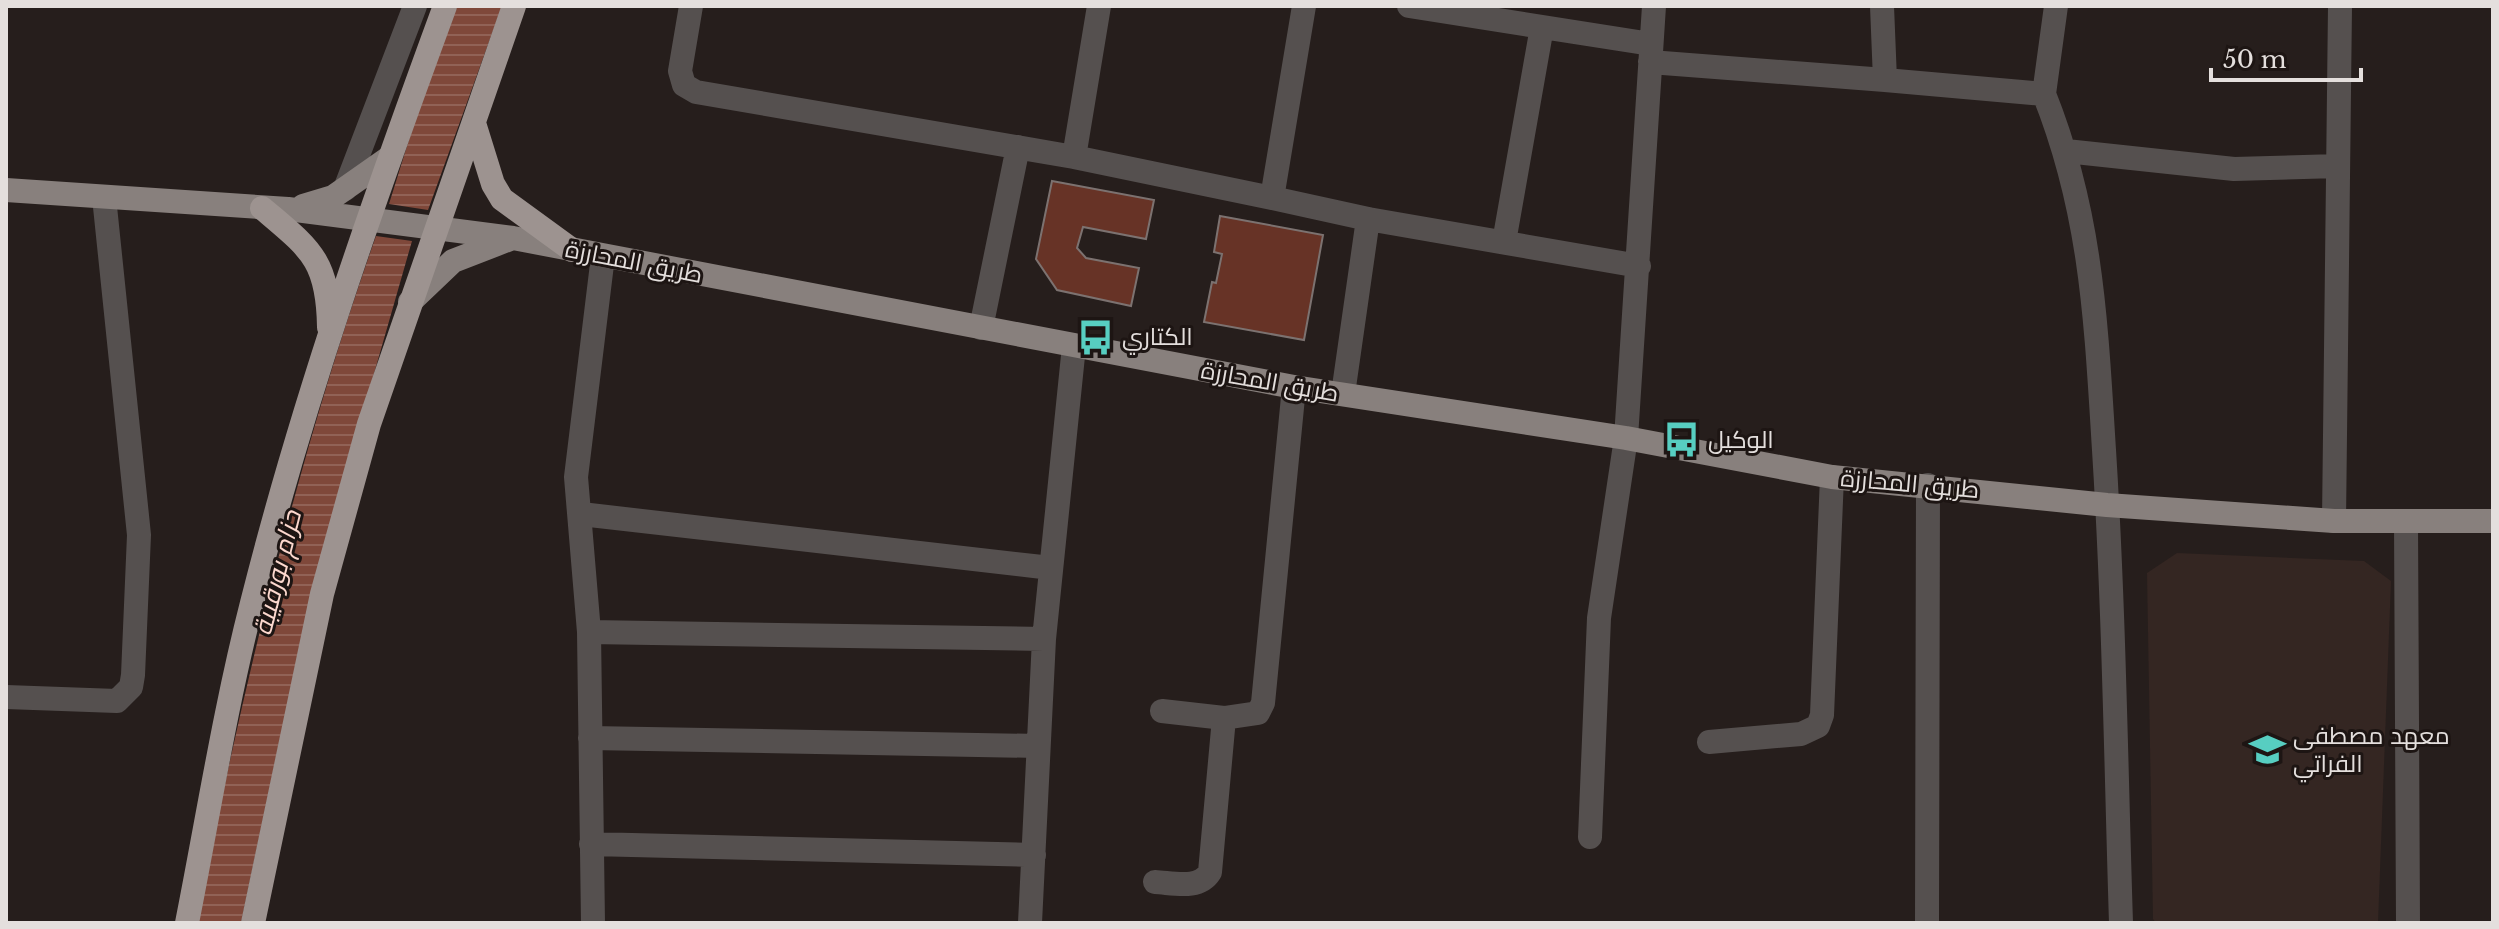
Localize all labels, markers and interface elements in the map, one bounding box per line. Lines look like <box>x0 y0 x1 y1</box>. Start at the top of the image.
scale bar <box>2211 32 2361 82</box>
text: 50 m <box>2223 45 2287 74</box>
street label: طريق المحارزة <box>563 234 705 290</box>
bus stop icon: الكتاري <box>1077 318 1115 356</box>
place label: الكتاري <box>1122 322 1193 355</box>
street label: طريق المحارزة <box>1199 355 1341 409</box>
bus stop icon: الوكيل <box>1663 421 1701 459</box>
place label: الوكيل <box>1708 425 1774 454</box>
street label: طريق المحارزة <box>1839 463 1981 505</box>
water label: حزام بورقيبة <box>246 506 310 639</box>
place label: معهد مصطفى الفراتي <box>2293 721 2450 783</box>
school or university icon: معهد مصطفى الفراتي <box>2248 731 2286 769</box>

